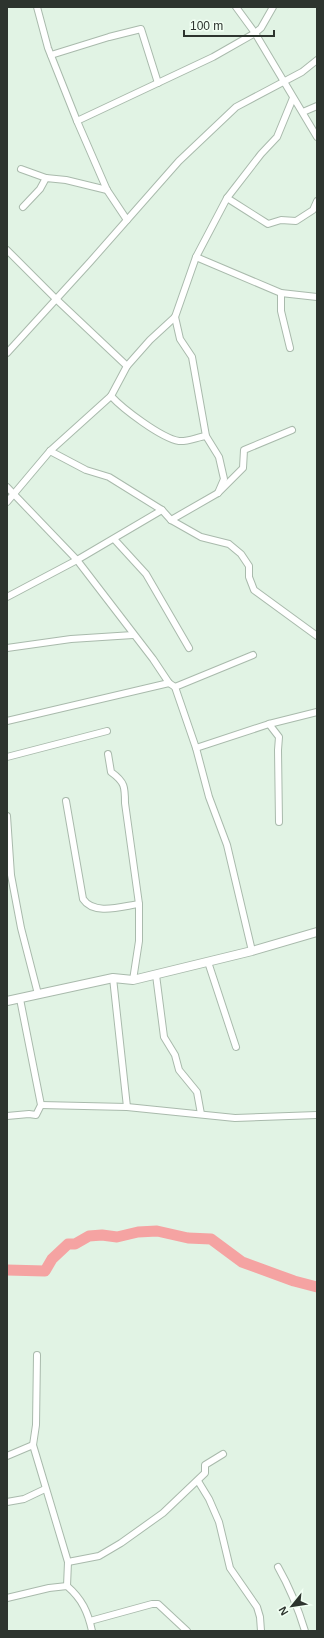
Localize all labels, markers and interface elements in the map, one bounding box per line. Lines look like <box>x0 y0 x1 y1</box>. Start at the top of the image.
scale bar <box>184 12 274 38</box>
text: 100 m <box>190 19 223 33</box>
north arrow <box>272 1586 312 1626</box>
text: N <box>276 1605 291 1617</box>

